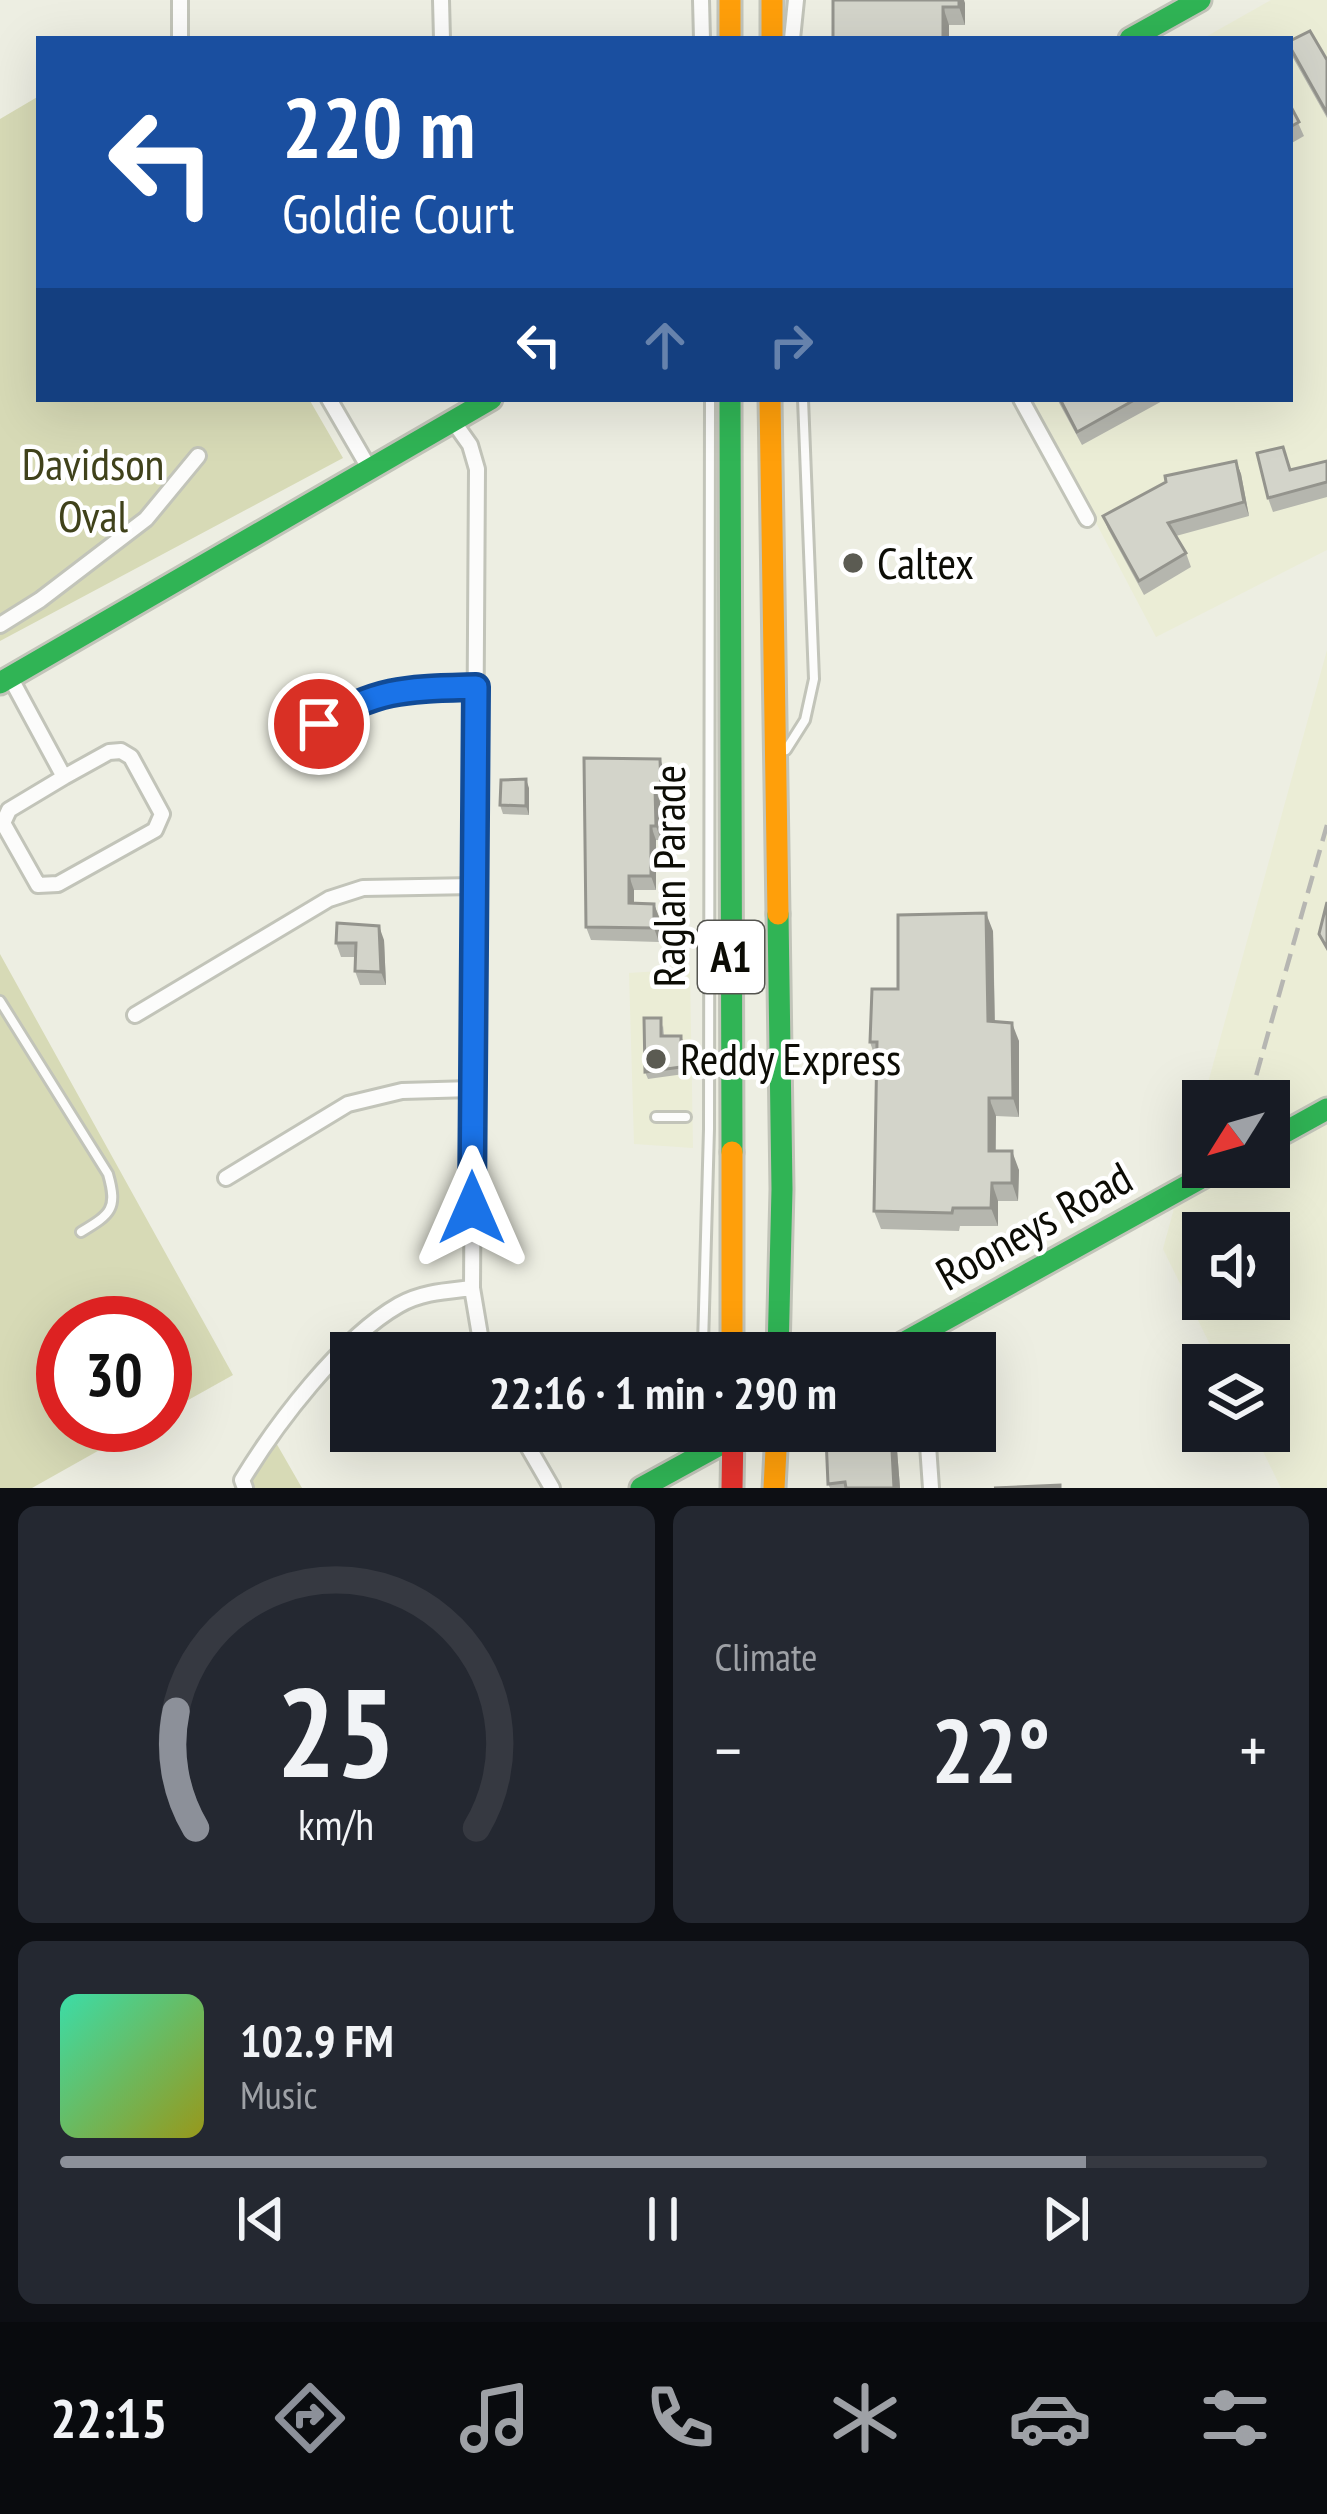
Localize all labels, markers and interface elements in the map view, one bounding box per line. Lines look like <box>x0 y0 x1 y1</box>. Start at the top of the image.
text: 220 m <box>282 72 475 181</box>
icon: left <box>84 84 240 240</box>
text: Goldie Court <box>282 178 514 248</box>
icon: left <box>506 312 572 378</box>
icon: ahead <box>632 312 698 378</box>
icon: right <box>758 312 824 378</box>
park label: Davidson Oval <box>22 434 164 544</box>
place label: Caltex <box>877 533 974 591</box>
marker: Caltex <box>840 550 866 576</box>
pin <box>268 673 370 775</box>
icon: arrive <box>286 691 352 757</box>
street label: Raglan Parade <box>639 765 697 987</box>
road number: A1 <box>698 921 764 993</box>
place label: Reddy Express <box>680 1029 901 1087</box>
marker: Reddy Express <box>643 1046 669 1072</box>
north arrow <box>1182 1080 1290 1188</box>
map controls <box>1182 1080 1290 1452</box>
position arrow <box>409 1145 535 1271</box>
street label: Rooneys Road <box>926 1148 1141 1303</box>
button: sound <box>1182 1212 1290 1320</box>
speed limit sign: 30 <box>36 1296 192 1452</box>
button: layers <box>1182 1344 1290 1452</box>
text: 22:16 · 1 min · 290 m <box>489 1363 837 1421</box>
text: Climate <box>715 1631 817 1682</box>
text: 25 <box>277 1650 396 1811</box>
text: 22° <box>931 1691 1050 1808</box>
text: − <box>715 1707 742 1792</box>
text: + <box>1240 1707 1267 1792</box>
text: km/h <box>298 1795 374 1851</box>
text: 102.9 FM <box>240 2011 394 2069</box>
text: Music <box>240 2069 317 2120</box>
icon: previous <box>228 2186 294 2252</box>
icon: pause <box>630 2186 696 2252</box>
icon: next <box>1033 2186 1099 2252</box>
icon: directions <box>268 2376 352 2460</box>
icon: music <box>453 2376 537 2460</box>
icon: phone <box>638 2376 722 2460</box>
icon: climate <box>823 2376 907 2460</box>
icon: car <box>1008 2376 1092 2460</box>
icon: filters <box>1193 2376 1277 2460</box>
text: 22:15 <box>50 2383 167 2453</box>

